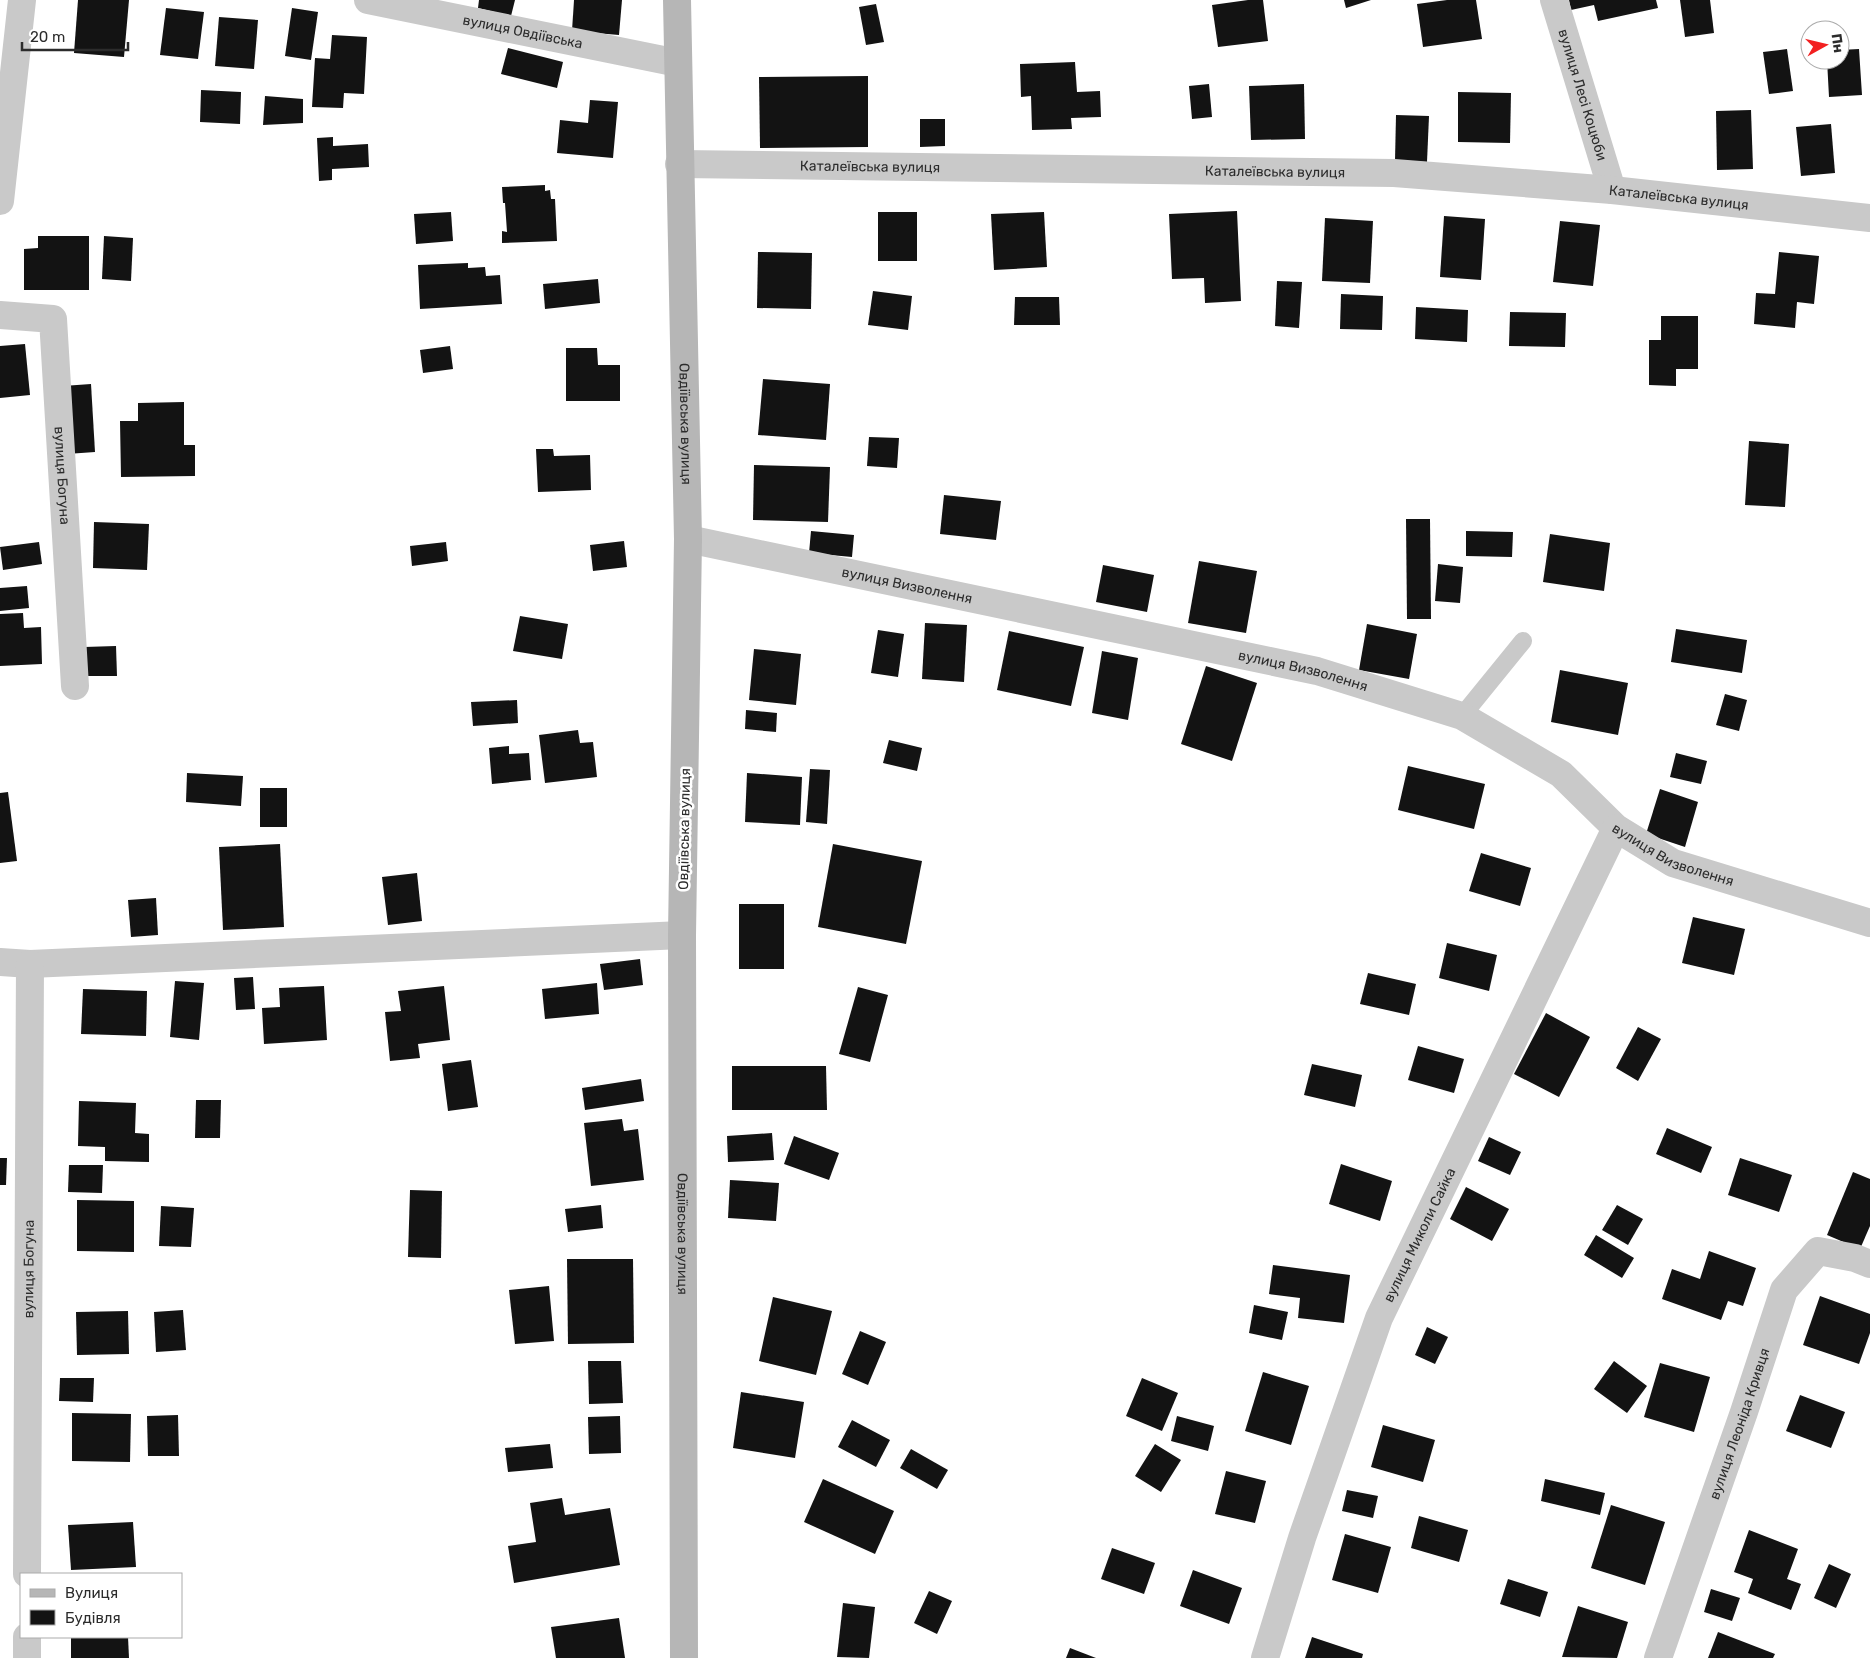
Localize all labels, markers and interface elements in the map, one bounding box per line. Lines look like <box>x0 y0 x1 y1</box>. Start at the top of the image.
street label: вулиця Овдіївська <box>461 11 584 52</box>
scale bar <box>22 20 129 52</box>
north arrow <box>1800 20 1850 70</box>
street label: вулиця Лесі Коцюби <box>1554 27 1611 163</box>
text: 20 m <box>30 28 65 46</box>
text: Пн <box>1828 32 1847 54</box>
street label: Каталеївська вулиця <box>800 158 940 176</box>
street label: Каталеївська вулиця <box>1205 163 1345 181</box>
street label: Каталеївська вулиця <box>1608 182 1750 214</box>
street label: Овдіївська вулиця <box>675 363 695 485</box>
street label: вулиця Богуна <box>50 426 73 525</box>
street label: вулиця Визволення <box>840 564 974 607</box>
street label: вулиця Визволення <box>1237 647 1370 695</box>
street label: Овдіївська вулиця <box>675 768 694 890</box>
street label: вулиця Визволення <box>1609 820 1736 890</box>
street label: вулиця Миколи Сайка <box>1380 1165 1459 1305</box>
street label: Овдіївська вулиця <box>674 1173 691 1295</box>
street label: вулиця Богуна <box>20 1220 38 1318</box>
street label: вулиця Леоніда Кривця <box>1706 1346 1773 1502</box>
legend <box>20 1573 182 1638</box>
text: Вулиця <box>65 1584 118 1602</box>
text: Будівля <box>65 1609 121 1627</box>

